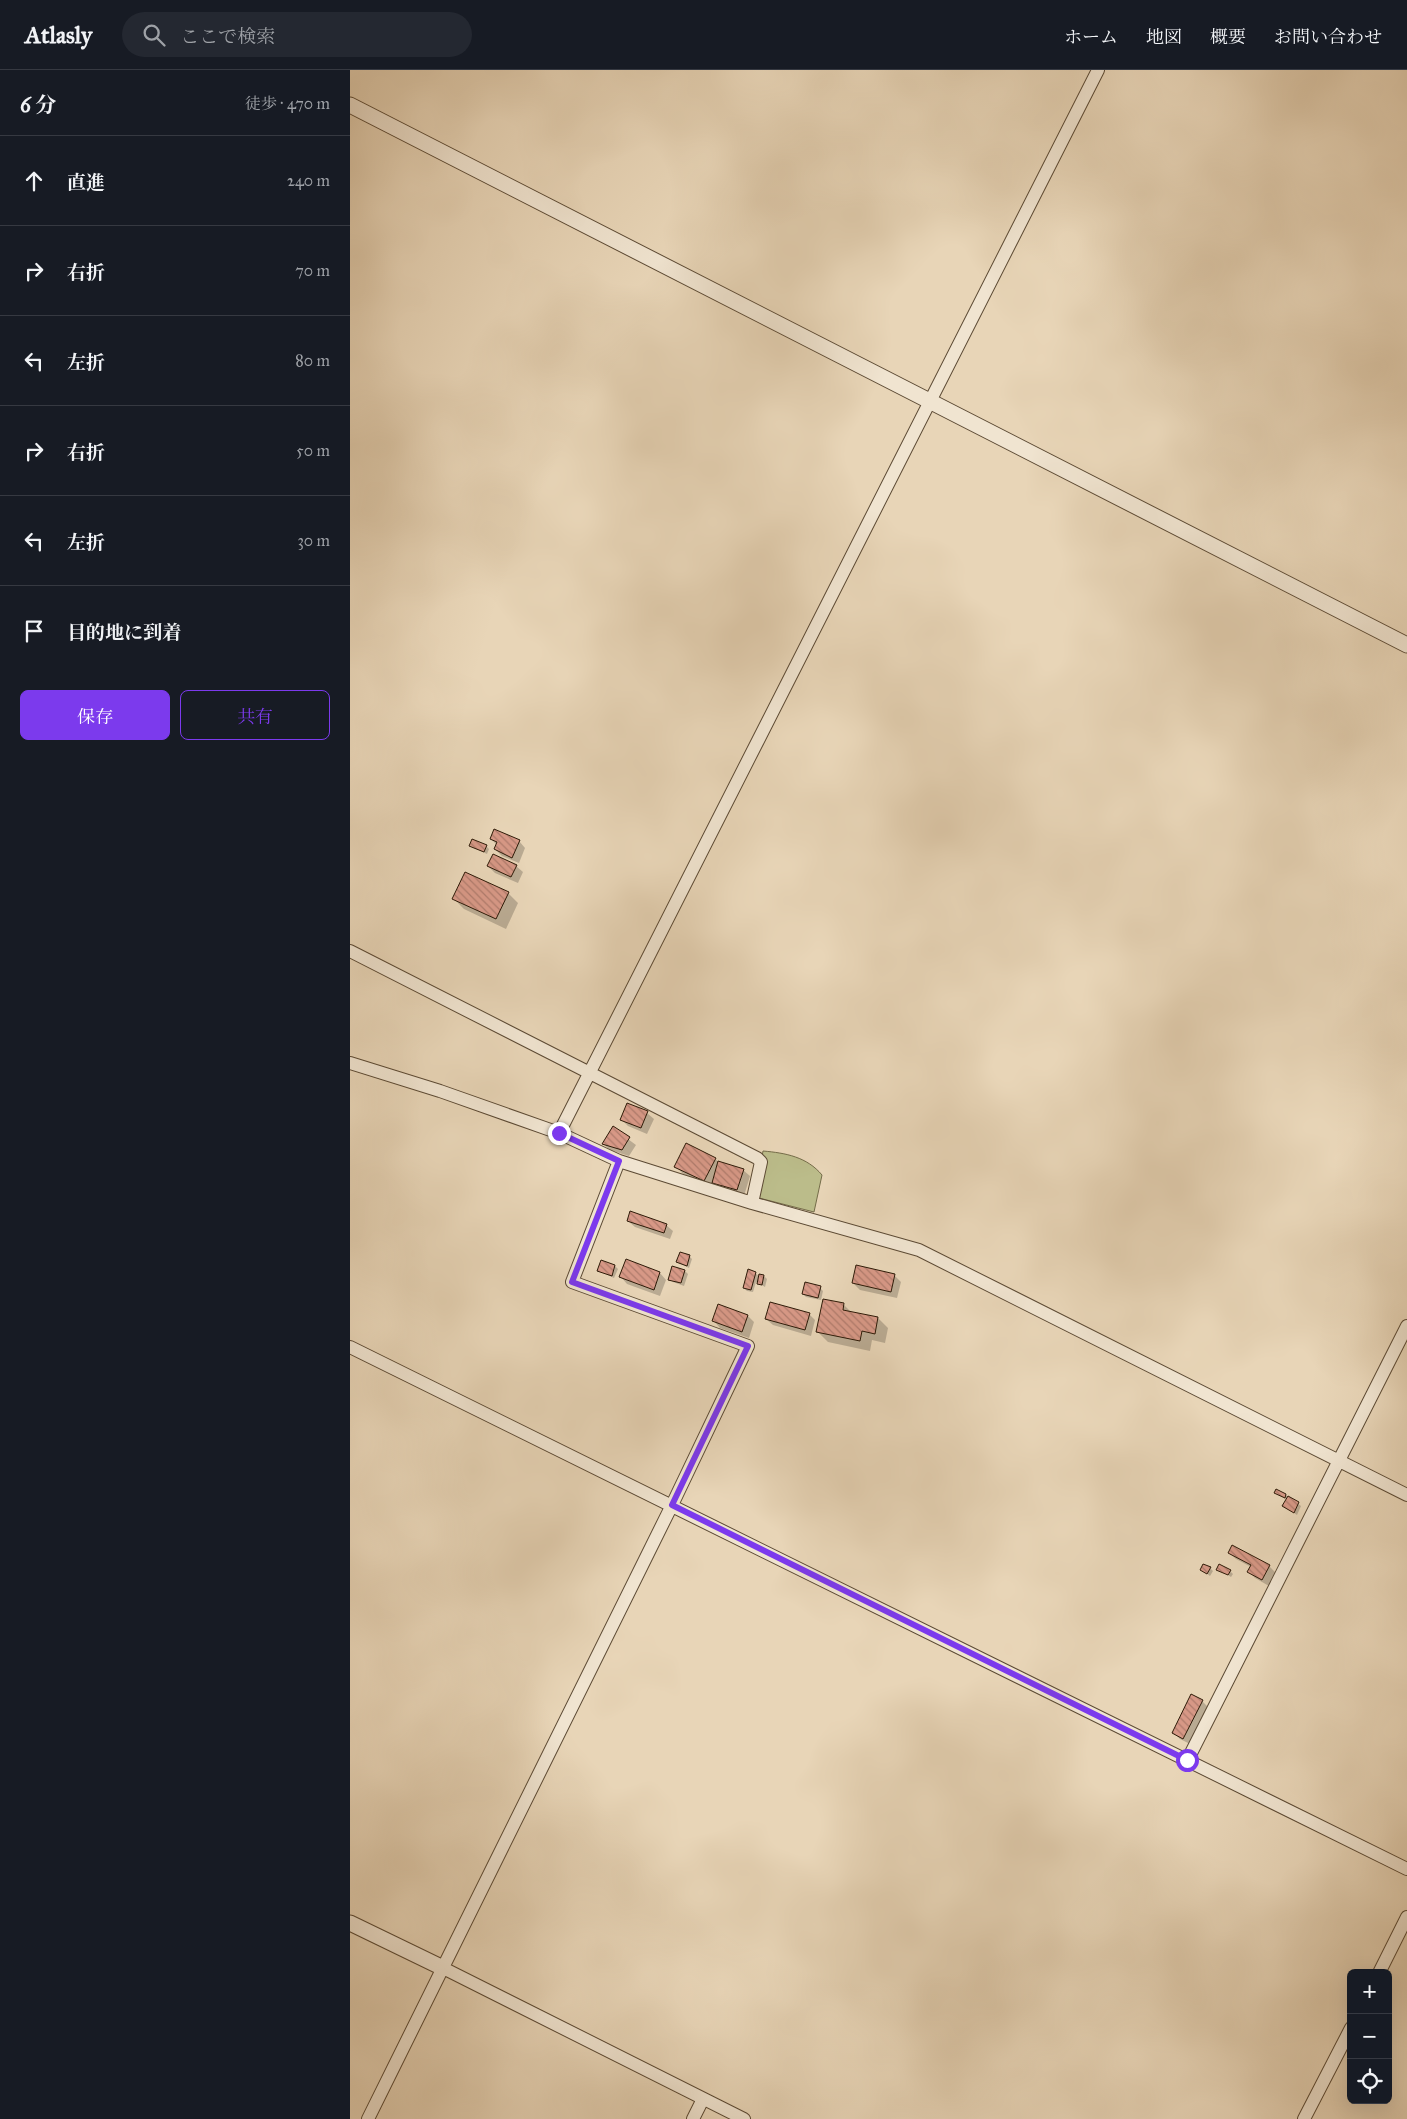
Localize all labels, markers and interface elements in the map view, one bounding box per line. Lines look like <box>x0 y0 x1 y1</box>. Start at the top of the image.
search box <box>122 12 472 57</box>
text: Atlasly <box>25 20 92 50</box>
icon: search <box>140 21 168 49</box>
text: ここで検索 <box>180 25 275 48</box>
text: ホーム <box>1064 26 1118 48</box>
text: 地図 <box>1146 26 1182 48</box>
text: 概要 <box>1210 26 1246 48</box>
text: お問い合わせ <box>1274 26 1382 48</box>
text: 6 分 <box>20 92 56 118</box>
text: 徒歩 · 470 m <box>245 94 330 113</box>
icon: ahead <box>20 167 48 195</box>
text: 直進 <box>67 171 105 194</box>
text: 240 m <box>287 171 330 190</box>
icon: right <box>20 257 48 285</box>
text: 右折 <box>67 261 105 284</box>
text: 70 m <box>295 261 330 280</box>
icon: left <box>20 347 48 375</box>
text: 左折 <box>67 351 105 374</box>
text: 80 m <box>295 351 330 370</box>
icon: right <box>20 437 48 465</box>
text: 右折 <box>67 441 105 464</box>
text: 50 m <box>296 441 330 460</box>
icon: left <box>20 527 48 555</box>
text: 左折 <box>67 531 105 554</box>
text: 30 m <box>297 531 330 550</box>
icon: arrive <box>20 617 48 645</box>
text: 目的地に到着 <box>67 621 181 644</box>
button: 保存 <box>20 690 170 740</box>
button: 共有 <box>180 690 330 740</box>
route end <box>548 1122 571 1145</box>
route start <box>1176 1749 1199 1772</box>
map controls <box>1347 1969 1392 2104</box>
button: + <box>1347 1969 1392 2014</box>
button: − <box>1347 2014 1392 2059</box>
button: locate <box>1347 2059 1392 2104</box>

